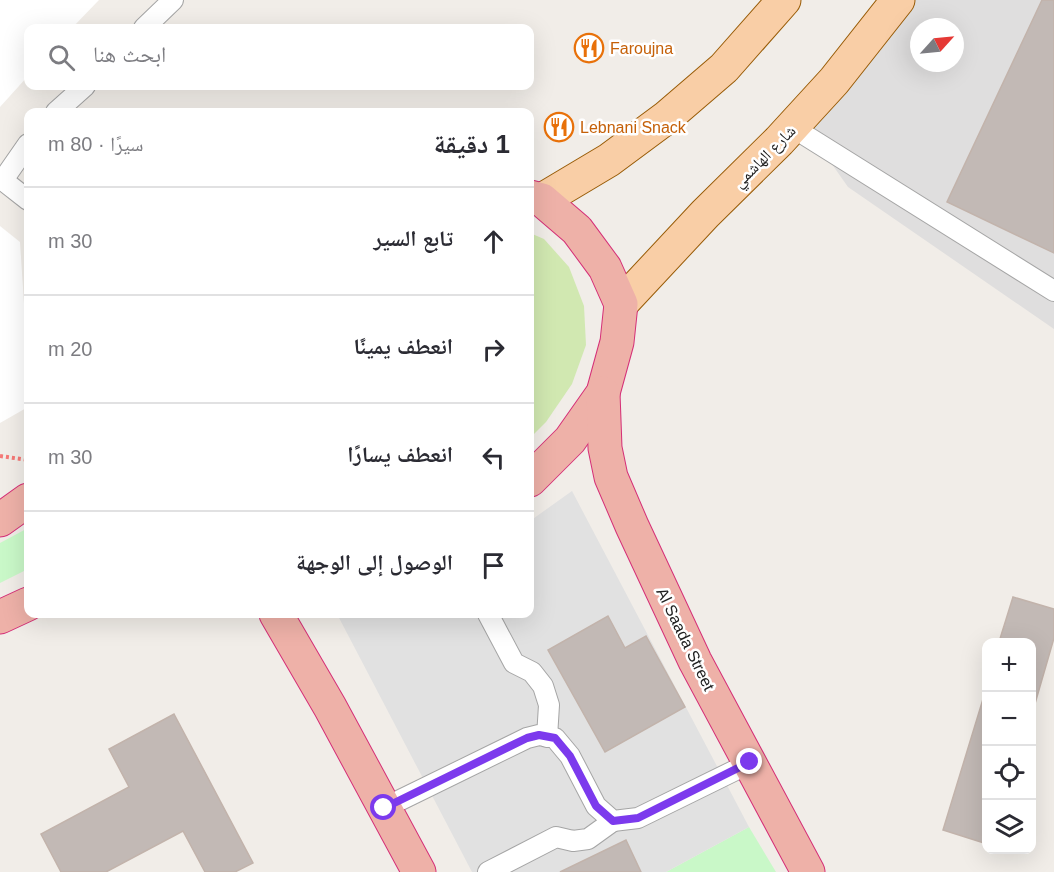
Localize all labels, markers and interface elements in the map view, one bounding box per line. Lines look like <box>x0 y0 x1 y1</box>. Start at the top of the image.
north arrow <box>910 18 964 72</box>
search box <box>24 24 534 90</box>
restaurant icon: Faroujna <box>573 32 605 64</box>
place label: Faroujna <box>610 40 673 57</box>
icon: search <box>45 41 78 74</box>
text: ابحث هنا <box>93 42 166 67</box>
restaurant icon: Lebnani Snack <box>543 111 575 143</box>
place label: Lebnani Snack <box>580 119 687 136</box>
street label: شارع الهاشمي <box>730 122 802 194</box>
text: 1 دقيقة <box>434 129 510 159</box>
text: سيرًا · 80 m <box>48 133 143 155</box>
icon: ahead <box>477 225 510 258</box>
text: تابع السير <box>373 226 453 251</box>
text: 30 m <box>48 230 92 252</box>
icon: right <box>477 333 510 366</box>
text: انعطف يمينًا <box>354 334 453 359</box>
text: 20 m <box>48 338 92 360</box>
icon: left <box>477 441 510 474</box>
text: انعطف يسارًا <box>347 442 453 467</box>
text: 30 m <box>48 446 92 468</box>
icon: arrive <box>477 549 510 582</box>
text: الوصول إلى الوجهة <box>296 550 453 575</box>
street label: Al Saada Street <box>653 585 718 694</box>
map controls <box>982 638 1036 854</box>
button: + <box>982 638 1036 692</box>
button: − <box>982 692 1036 746</box>
button: locate <box>982 746 1036 800</box>
route end <box>736 748 762 774</box>
route start <box>370 794 396 820</box>
button: layers <box>982 800 1036 854</box>

